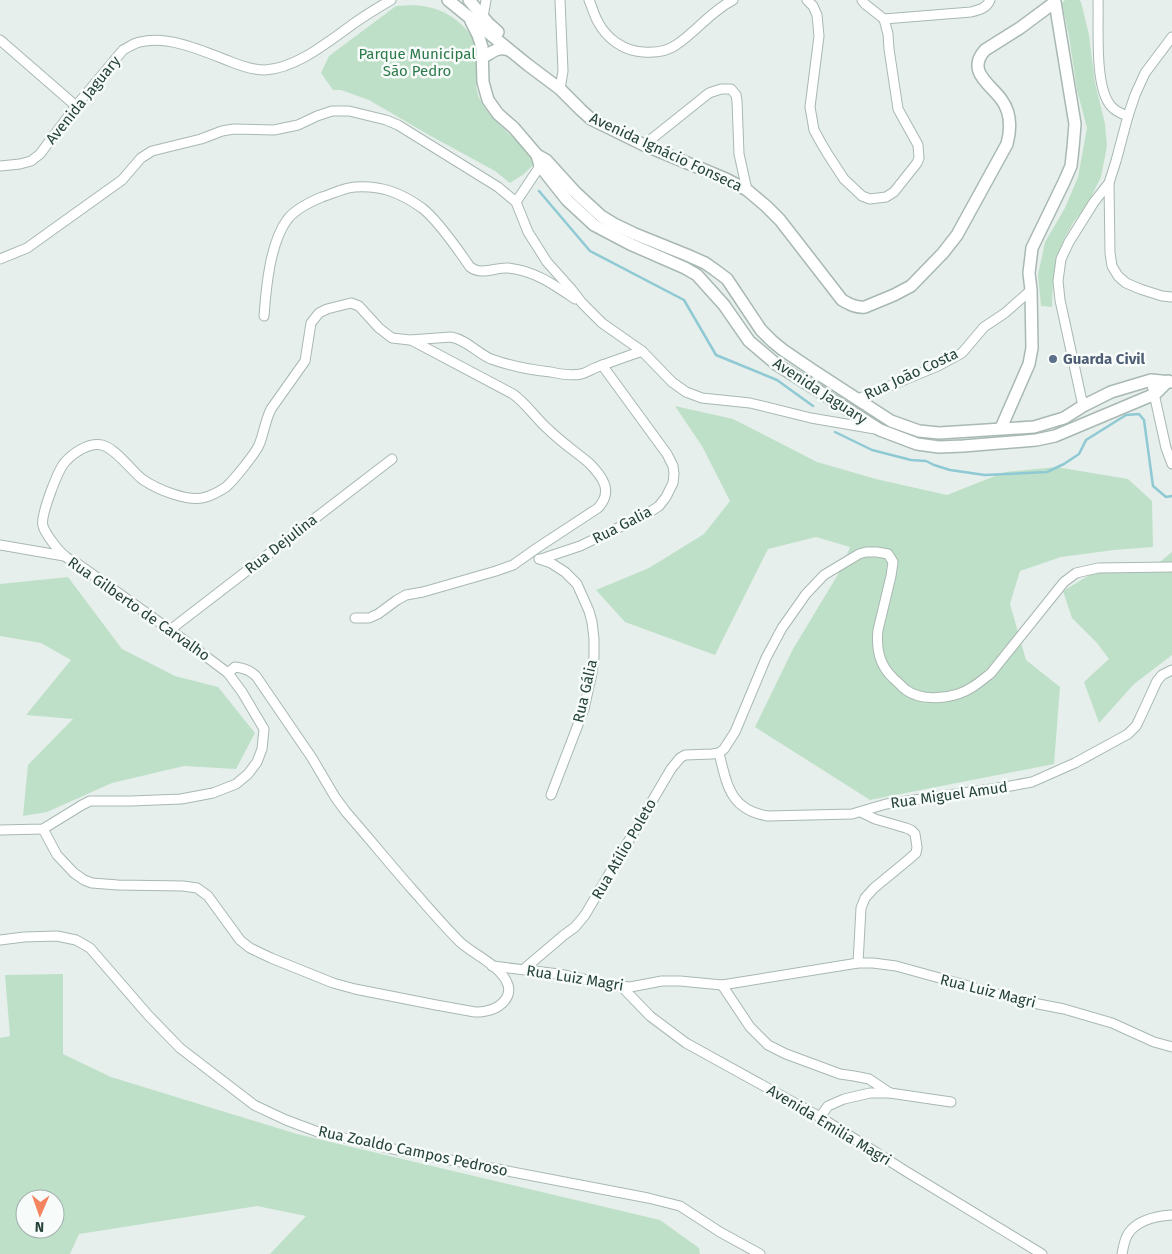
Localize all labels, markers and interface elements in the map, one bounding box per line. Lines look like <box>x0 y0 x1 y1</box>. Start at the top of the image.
park label: Parque Municipal São Pedro <box>358 45 476 80</box>
street label: Avenida Jaguary <box>42 52 125 148</box>
street label: Avenida Ignácio Fonseca <box>587 109 745 195</box>
street label: Rua João Costa <box>861 344 961 404</box>
place label: Guarda Civil <box>1063 350 1146 368</box>
marker: Guarda Civil <box>1047 353 1059 365</box>
street label: Avenida Jaguary <box>770 354 871 428</box>
street label: Rua Galia <box>589 502 655 548</box>
street label: Rua Dejulina <box>241 510 321 578</box>
street label: Rua Gilberto de Carvalho <box>65 553 213 665</box>
street label: Rua Gália <box>569 658 601 724</box>
street label: Rua Miguel Amud <box>889 778 1009 812</box>
street label: Rua Atílio Poleto <box>588 796 660 902</box>
street label: Rua Luiz Magri <box>525 961 625 995</box>
street label: Rua Luiz Magri <box>938 970 1038 1012</box>
street label: Avenida Emilia Magri <box>764 1081 894 1169</box>
street label: Rua Zoaldo Campos Pedroso <box>317 1122 509 1180</box>
north arrow <box>15 1189 65 1239</box>
text: N <box>35 1218 45 1235</box>

